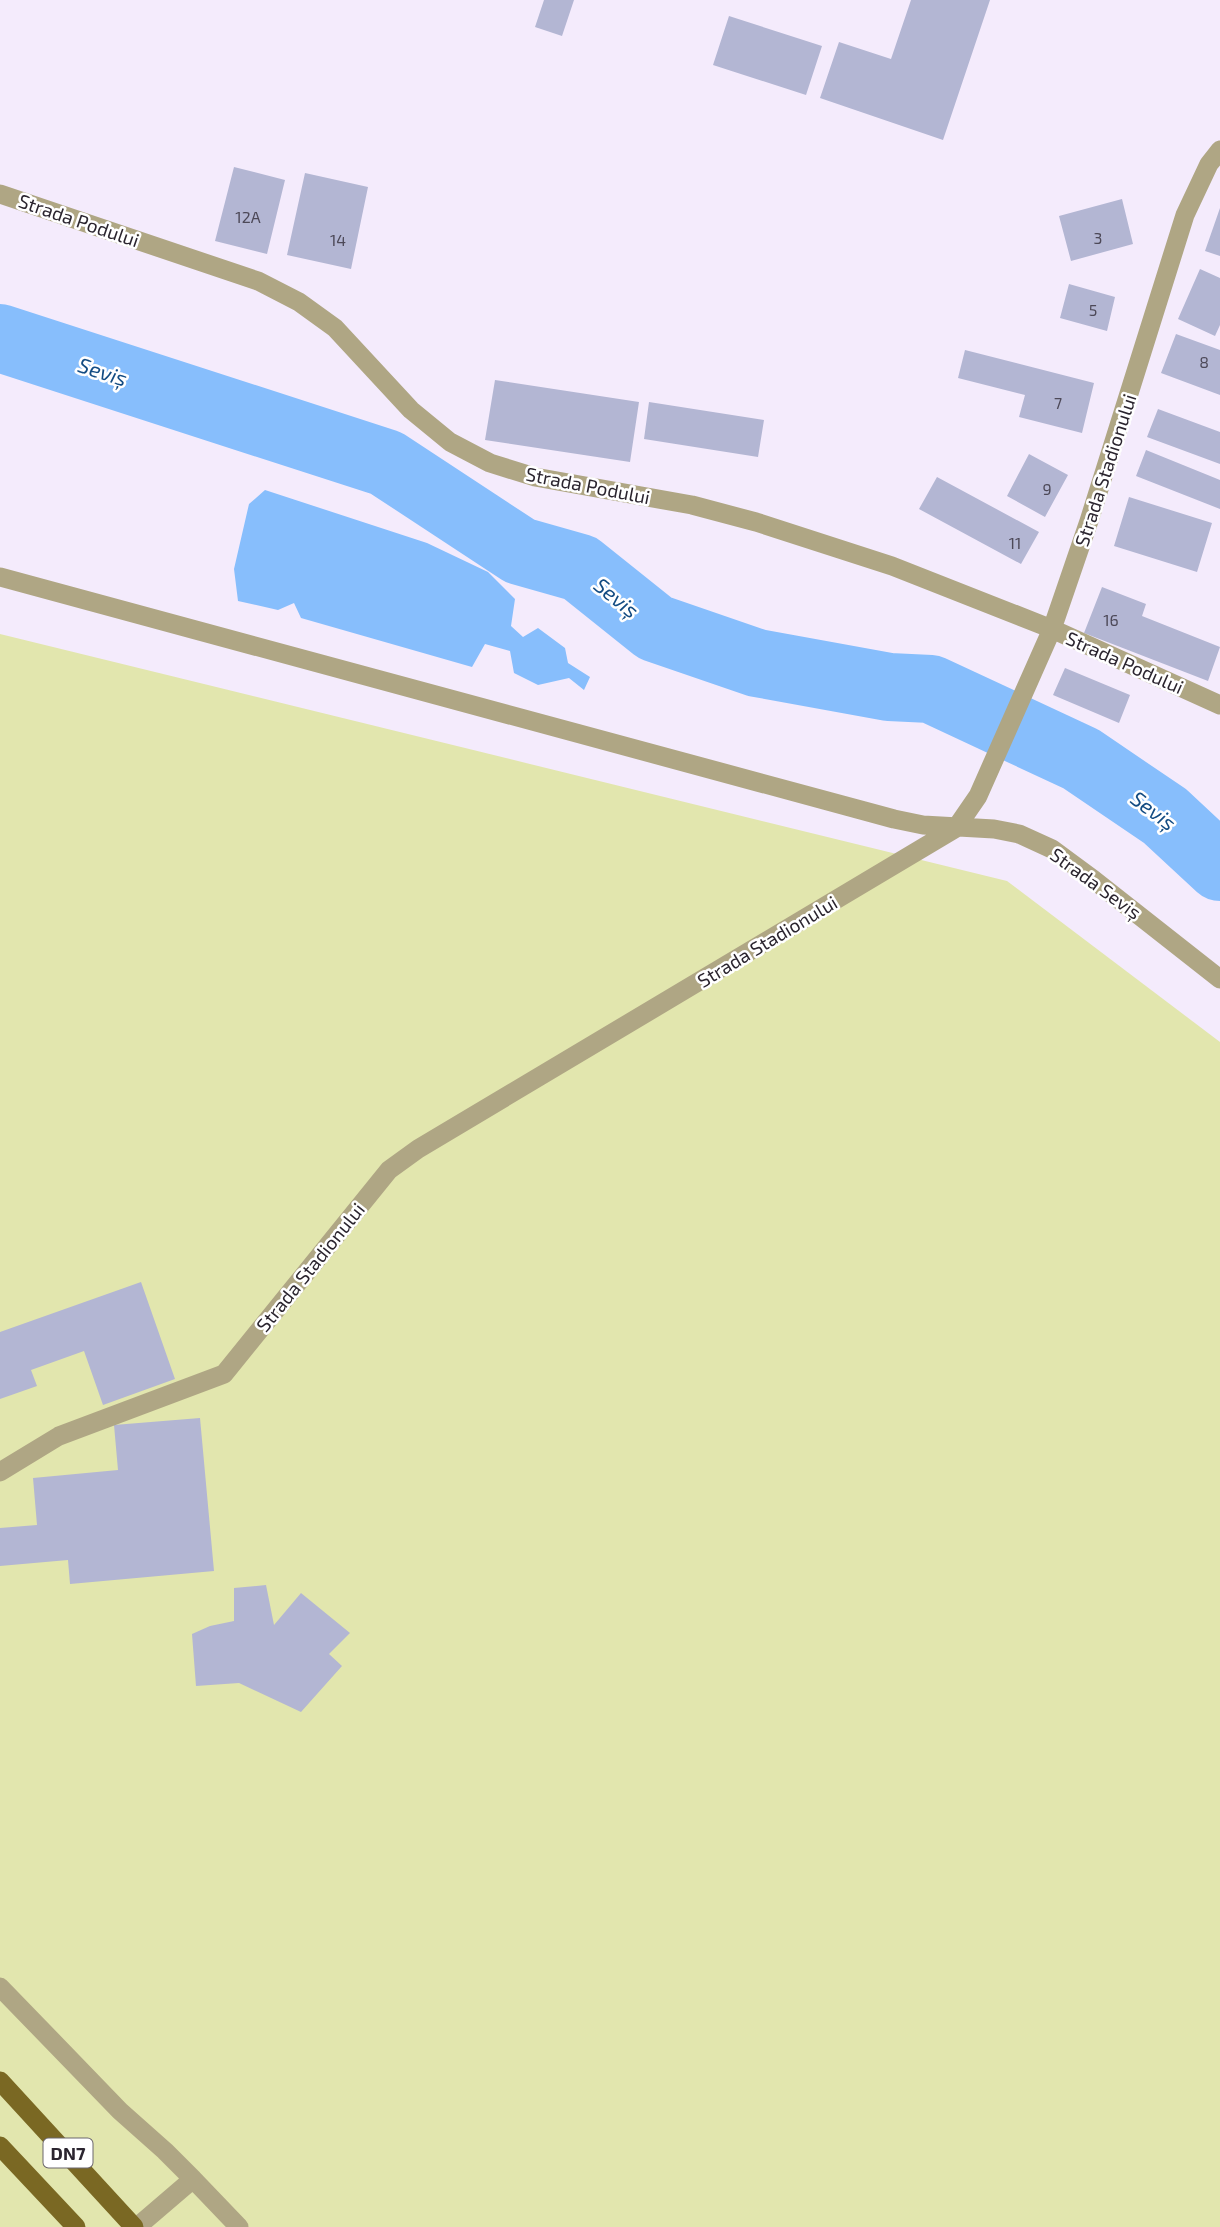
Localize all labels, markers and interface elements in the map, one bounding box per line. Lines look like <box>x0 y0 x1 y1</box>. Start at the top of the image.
street label: Strada Podului <box>16 189 142 251</box>
house number: 12A <box>235 207 261 226</box>
house number: 3 <box>1094 228 1102 247</box>
house number: 14 <box>330 230 346 249</box>
house number: 5 <box>1089 300 1097 319</box>
water label: Seviș <box>75 351 131 393</box>
house number: 8 <box>1199 352 1209 371</box>
street label: Strada Stadionului <box>1069 391 1141 549</box>
house number: 7 <box>1054 393 1062 412</box>
street label: Strada Podului <box>524 462 652 508</box>
house number: 9 <box>1042 479 1052 498</box>
house number: 11 <box>1009 533 1021 552</box>
water label: Seviș <box>588 572 644 624</box>
house number: 16 <box>1103 610 1119 629</box>
street label: Strada Podului <box>1063 626 1187 698</box>
water label: Seviș <box>1125 785 1181 837</box>
street label: Strada Seviș <box>1045 842 1146 925</box>
street label: Strada Stadionului <box>693 890 841 992</box>
street label: Strada Stadionului <box>251 1198 369 1336</box>
road number: DN7 <box>43 2138 92 2168</box>

